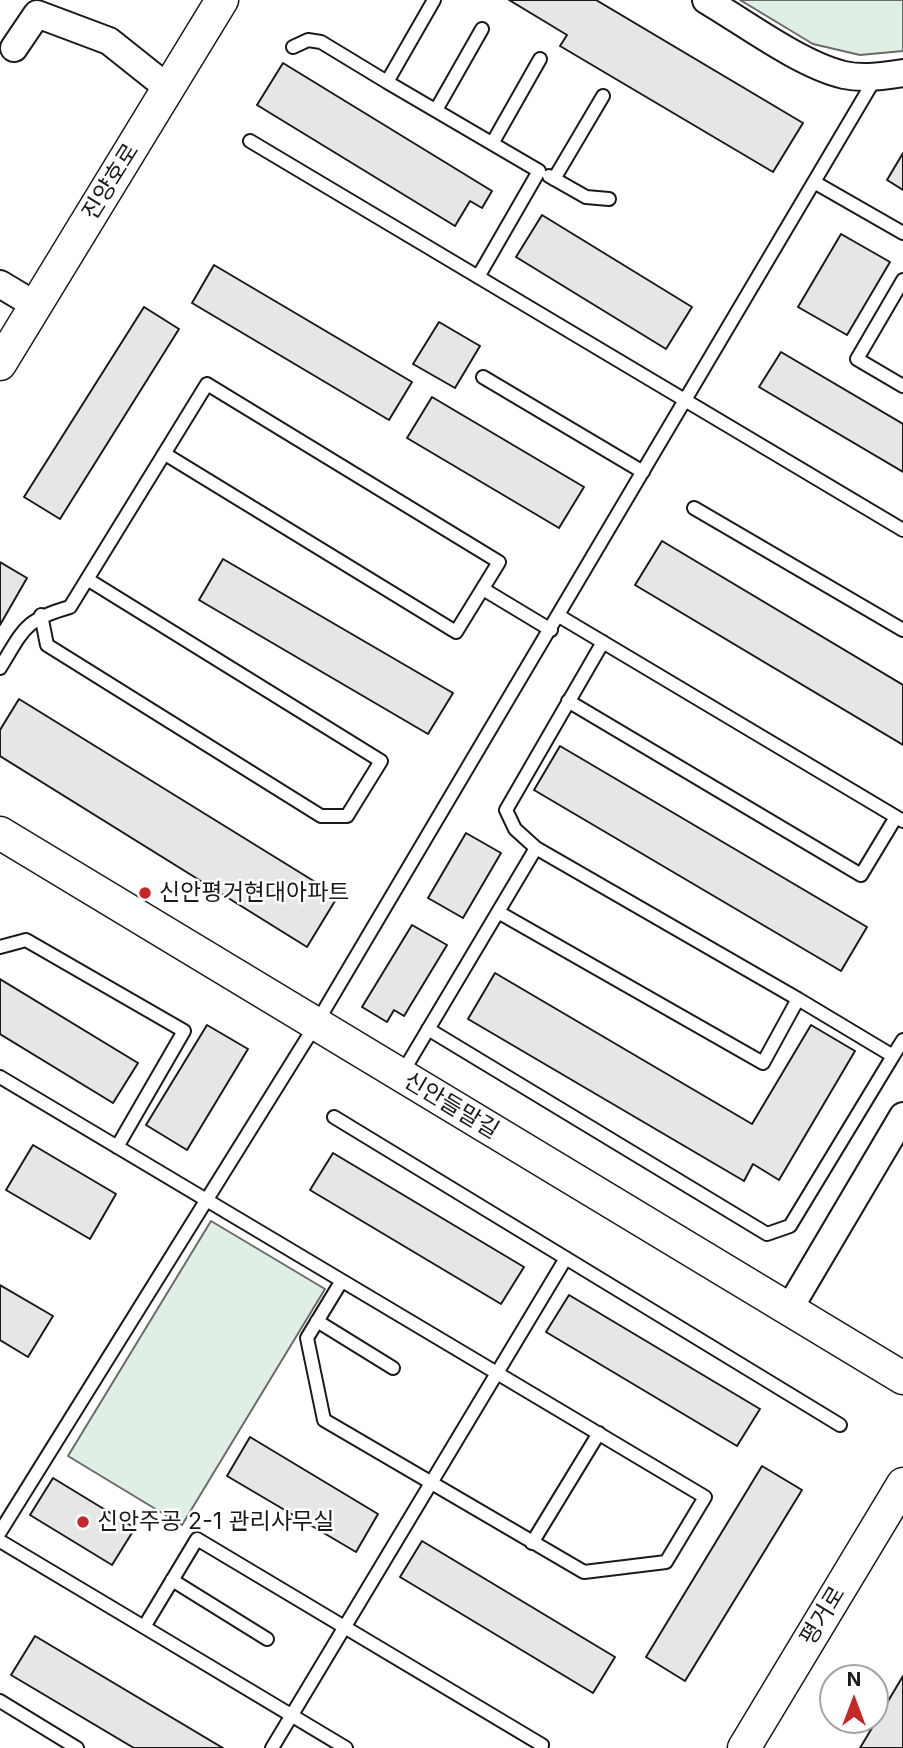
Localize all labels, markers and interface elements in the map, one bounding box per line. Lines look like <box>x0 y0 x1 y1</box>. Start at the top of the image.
street label: 진양호로 <box>77 139 145 225</box>
place label: 신안평거현대아파트 <box>159 879 349 907</box>
marker: 신안평거현대아파트 <box>137 885 153 901</box>
street label: 신안들말길 <box>399 1067 503 1145</box>
place label: 신안주공 2-1 관리사무실 <box>97 1508 334 1536</box>
marker: 신안주공 2-1 관리사무실 <box>75 1514 91 1530</box>
street label: 평거로 <box>795 1582 851 1650</box>
north arrow <box>819 1664 889 1734</box>
text: N <box>847 1668 861 1691</box>

